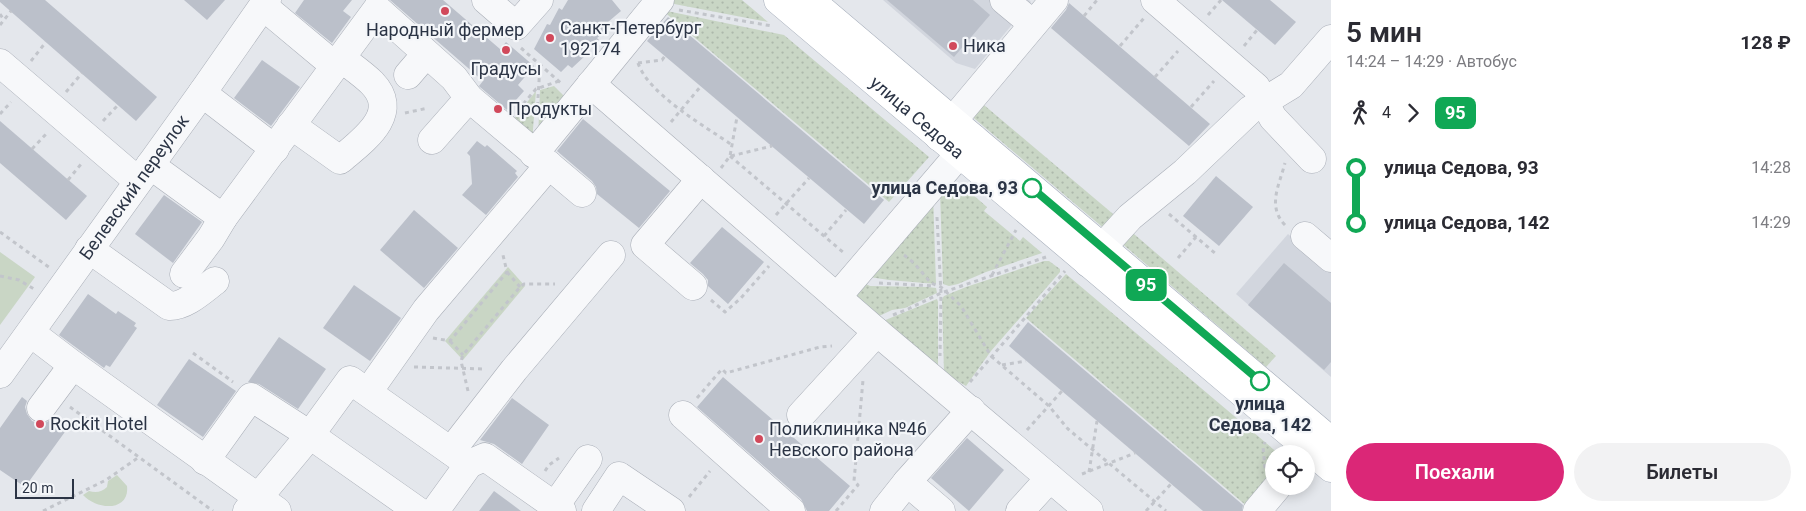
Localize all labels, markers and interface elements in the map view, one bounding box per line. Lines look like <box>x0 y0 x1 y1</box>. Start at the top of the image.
marker: Народный фермер <box>439 5 451 17</box>
text: 5 мин <box>1346 16 1422 49</box>
place label: Санкт-Петербург 192174 <box>560 17 702 59</box>
place label: Народный фермер <box>366 19 524 40</box>
text: 128 ₽ <box>1740 31 1791 54</box>
marker: Санкт-Петербург 192174 <box>544 32 556 44</box>
place label: Ника <box>963 35 1006 56</box>
marker: Ника <box>947 40 959 52</box>
marker: Градусы <box>500 44 512 56</box>
text: 14:24 – 14:29 · Автобус <box>1346 52 1517 71</box>
place label: Градусы <box>471 58 541 79</box>
street label: улица Седова <box>866 72 968 163</box>
place label: Продукты <box>508 98 592 119</box>
icon: walk <box>1346 99 1374 127</box>
icon: forward <box>1399 99 1427 127</box>
text: 95 <box>1445 102 1466 123</box>
marker: Продукты <box>492 103 504 115</box>
text: 4 <box>1382 103 1391 122</box>
street label: Белевский переулок <box>75 110 193 264</box>
text: улица Седова, 93 <box>1384 156 1539 179</box>
text: 14:28 <box>1751 158 1791 177</box>
place label: улица Седова, 93 <box>871 177 1018 198</box>
marker: улица Седова, 93 <box>1022 178 1042 198</box>
text: улица Седова, 142 <box>1384 211 1550 234</box>
text: 14:29 <box>1751 213 1791 232</box>
line badge: 95 <box>1124 269 1168 301</box>
text: 95 <box>1136 274 1156 295</box>
marker: улица Седова, 142 <box>1250 371 1270 391</box>
place label: улица Седова, 142 <box>1209 393 1311 435</box>
place label: Rockit Hotel <box>50 413 148 434</box>
marker: Rockit Hotel <box>34 418 46 430</box>
place label: Поликлиника №46 Невского района <box>769 418 927 460</box>
marker: Поликлиника №46 Невского района <box>753 433 765 445</box>
button: Поехали <box>1346 443 1564 501</box>
button: Билеты <box>1574 443 1791 501</box>
map controls <box>1265 445 1315 495</box>
button: locate <box>1265 445 1315 495</box>
scale bar <box>15 476 74 499</box>
text: 20 m <box>22 480 54 496</box>

